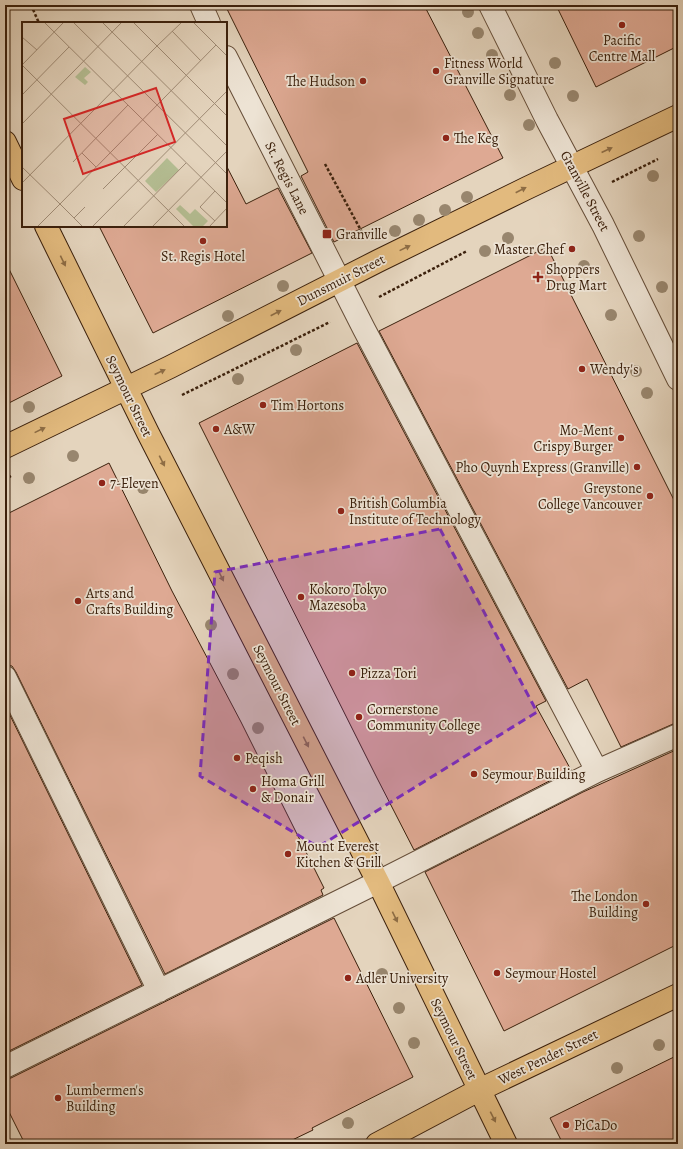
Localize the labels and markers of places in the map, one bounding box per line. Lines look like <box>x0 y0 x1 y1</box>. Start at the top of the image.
marker: Pacific Centre Mall <box>617 20 627 30</box>
place label: Pacific Centre Mall <box>589 31 656 66</box>
place label: Fitness World Granville Signature <box>444 54 554 89</box>
marker: Fitness World Granville Signature <box>431 66 441 76</box>
place label: The Hudson <box>286 72 355 91</box>
marker: The Hudson <box>358 76 368 86</box>
place label: The Keg <box>454 129 498 148</box>
marker: The Keg <box>441 133 451 143</box>
place label: Granville <box>336 225 388 244</box>
marker: Granville <box>321 228 333 240</box>
marker: St. Regis Hotel <box>198 236 208 246</box>
place label: Master Chef <box>494 240 566 259</box>
marker: Master Chef <box>567 244 577 254</box>
place label: St. Regis Hotel <box>161 247 246 266</box>
place label: Shoppers Drug Mart <box>546 260 607 295</box>
marker: Shoppers Drug Mart <box>533 272 543 282</box>
place label: Wendy's <box>589 360 639 379</box>
marker: Wendy's <box>577 364 587 374</box>
place label: Tim Hortons <box>271 396 344 415</box>
marker: Tim Hortons <box>258 400 268 410</box>
place label: A&W <box>223 420 256 439</box>
place label: Mo-Ment Crispy Burger <box>533 421 614 456</box>
marker: A&W <box>211 424 221 434</box>
marker: Mo-Ment Crispy Burger <box>616 433 626 443</box>
place label: Pho Quynh Express (Granville) <box>456 458 629 477</box>
marker: Pho Quynh Express (Granville) <box>632 462 642 472</box>
place label: 7-Eleven <box>110 474 159 493</box>
marker: 7-Eleven <box>97 478 107 488</box>
place label: Greystone College Vancouver <box>538 479 643 514</box>
marker: Greystone College Vancouver <box>645 491 655 501</box>
place label: British Columbia Institute of Technology <box>349 494 482 529</box>
marker: British Columbia Institute of Technology <box>336 506 346 516</box>
place label: Kokoro Tokyo Mazesoba <box>309 580 387 615</box>
place label: Arts and Crafts Building <box>85 584 173 619</box>
marker: Kokoro Tokyo Mazesoba <box>296 592 306 602</box>
marker: Arts and Crafts Building <box>73 596 83 606</box>
place label: Pizza Tori <box>360 664 417 683</box>
marker: Pizza Tori <box>347 668 357 678</box>
place label: Cornerstone Community College <box>367 700 480 735</box>
marker: Cornerstone Community College <box>354 712 364 722</box>
place label: Peqish <box>245 749 283 768</box>
marker: Peqish <box>232 753 242 763</box>
place label: Seymour Building <box>482 765 585 784</box>
marker: Seymour Building <box>469 769 479 779</box>
place label: Homa Grill & Donair <box>261 772 325 807</box>
marker: Homa Grill & Donair <box>248 784 258 794</box>
place label: Mount Everest Kitchen & Grill <box>296 837 382 872</box>
marker: Mount Everest Kitchen & Grill <box>283 849 293 859</box>
place label: The London Building <box>571 887 638 922</box>
marker: The London Building <box>641 899 651 909</box>
place label: Seymour Hostel <box>505 964 597 983</box>
marker: Seymour Hostel <box>492 968 502 978</box>
place label: Adler University <box>355 969 449 988</box>
marker: Adler University <box>343 973 353 983</box>
place label: Lumbermen's Building <box>66 1081 144 1116</box>
marker: Lumbermen's Building <box>53 1093 63 1103</box>
place label: PiCaDo <box>574 1116 617 1135</box>
marker: PiCaDo <box>561 1120 571 1130</box>

